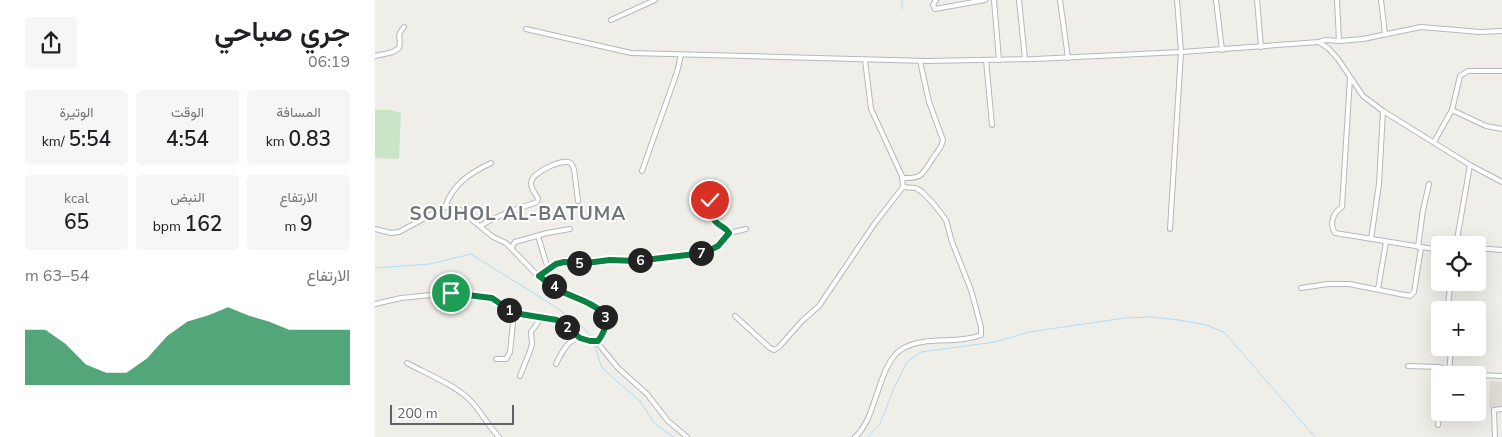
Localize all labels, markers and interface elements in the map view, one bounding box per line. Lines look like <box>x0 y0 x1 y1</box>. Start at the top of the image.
text: جري صباحي <box>214 13 350 51</box>
button: share <box>25 17 77 69</box>
text: 06:19 <box>308 51 350 73</box>
text: الوتيرة <box>59 103 94 122</box>
text: الوقت <box>171 103 204 122</box>
text: المسافة <box>276 103 321 122</box>
text: 5:54 <box>68 125 111 153</box>
text: 4:54 <box>166 125 209 153</box>
text: 0.83 <box>288 125 331 153</box>
text: /km <box>42 132 68 151</box>
text: km <box>266 132 288 151</box>
pin <box>689 179 731 221</box>
icon: check <box>696 186 724 214</box>
text: النبض <box>170 188 205 207</box>
text: الارتفاع <box>280 188 318 207</box>
text: kcal <box>64 189 89 208</box>
district label: SOUHOL AL-BATUMA <box>410 201 626 227</box>
text: 65 <box>64 208 89 236</box>
text: 162 <box>185 210 222 238</box>
text: 9 <box>300 210 313 238</box>
text: bpm <box>153 217 185 236</box>
text: m <box>284 217 300 236</box>
map controls <box>1431 236 1486 421</box>
button: locate <box>1431 236 1486 291</box>
pin: 7 <box>689 240 713 266</box>
text: 7 <box>697 244 706 263</box>
pin: 6 <box>627 248 653 272</box>
pin: 5 <box>567 250 591 276</box>
text: 6 <box>636 251 645 270</box>
text: 5 <box>575 254 584 273</box>
text: 54–63 m <box>25 265 89 287</box>
text: الارتفاع <box>307 265 350 287</box>
pin <box>430 272 472 314</box>
pin: 4 <box>541 274 567 298</box>
text: 4 <box>550 277 559 296</box>
icon: arrive <box>437 279 465 307</box>
pin: 1 <box>497 298 521 322</box>
text: 1 <box>505 301 514 320</box>
button: + <box>1431 301 1486 356</box>
pin: 3 <box>593 304 617 330</box>
text: 3 <box>601 308 610 327</box>
pin: 2 <box>555 314 579 340</box>
text: 2 <box>563 318 572 337</box>
button: − <box>1431 366 1486 421</box>
scale bar <box>390 402 514 425</box>
text: 200 m <box>397 404 438 423</box>

